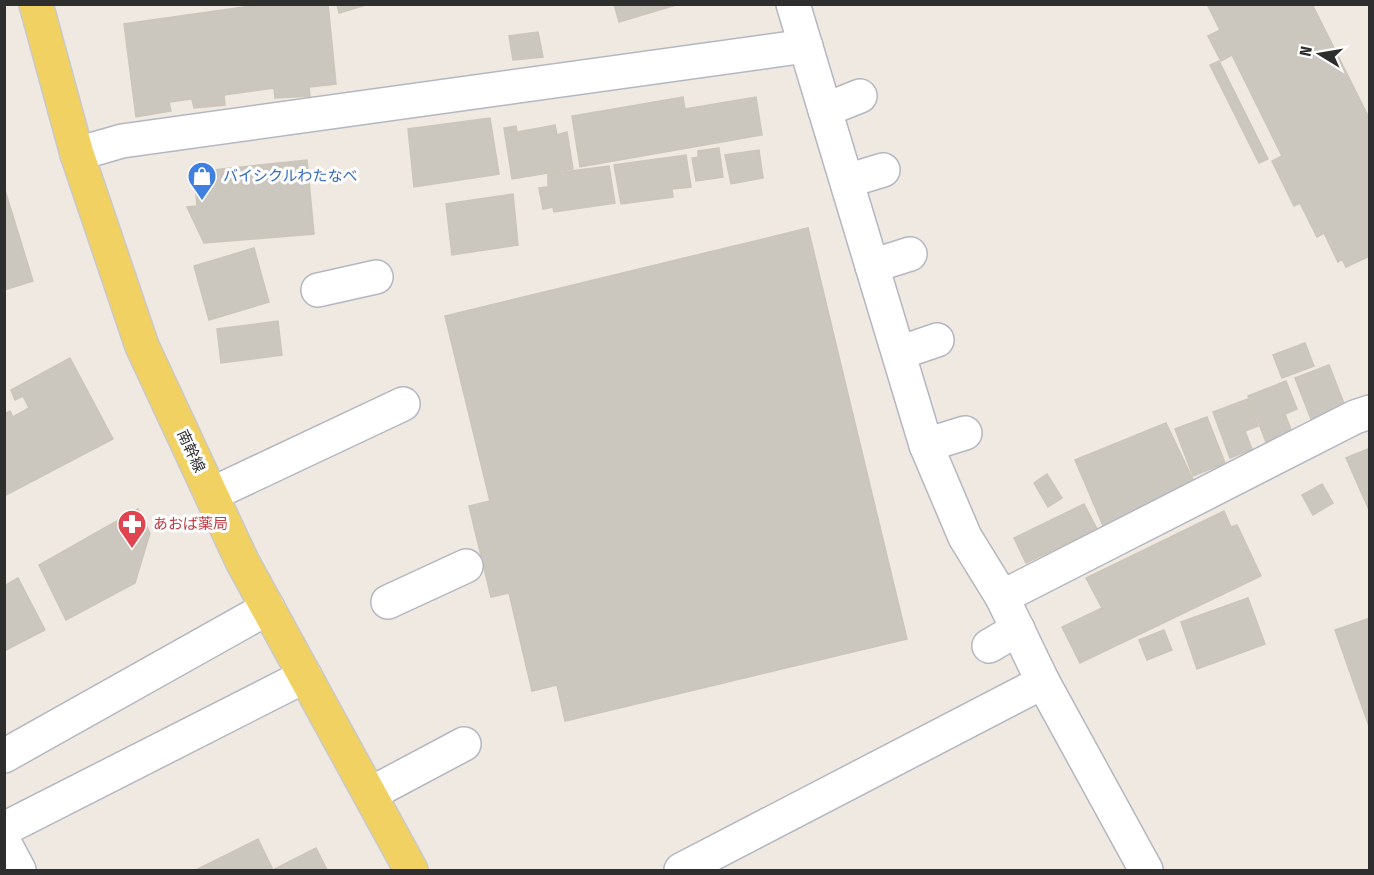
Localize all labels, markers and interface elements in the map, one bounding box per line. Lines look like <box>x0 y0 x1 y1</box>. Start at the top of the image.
north arrow <box>1290 24 1350 84</box>
text: N <box>1296 45 1316 58</box>
shop icon: バイシクルわたなべ <box>186 160 218 202</box>
place label: バイシクルわたなべ <box>223 167 358 185</box>
street label: 南幹線 <box>173 427 209 475</box>
pharmacy icon: あおば薬局 <box>116 508 148 550</box>
place label: あおば薬局 <box>153 515 228 533</box>

